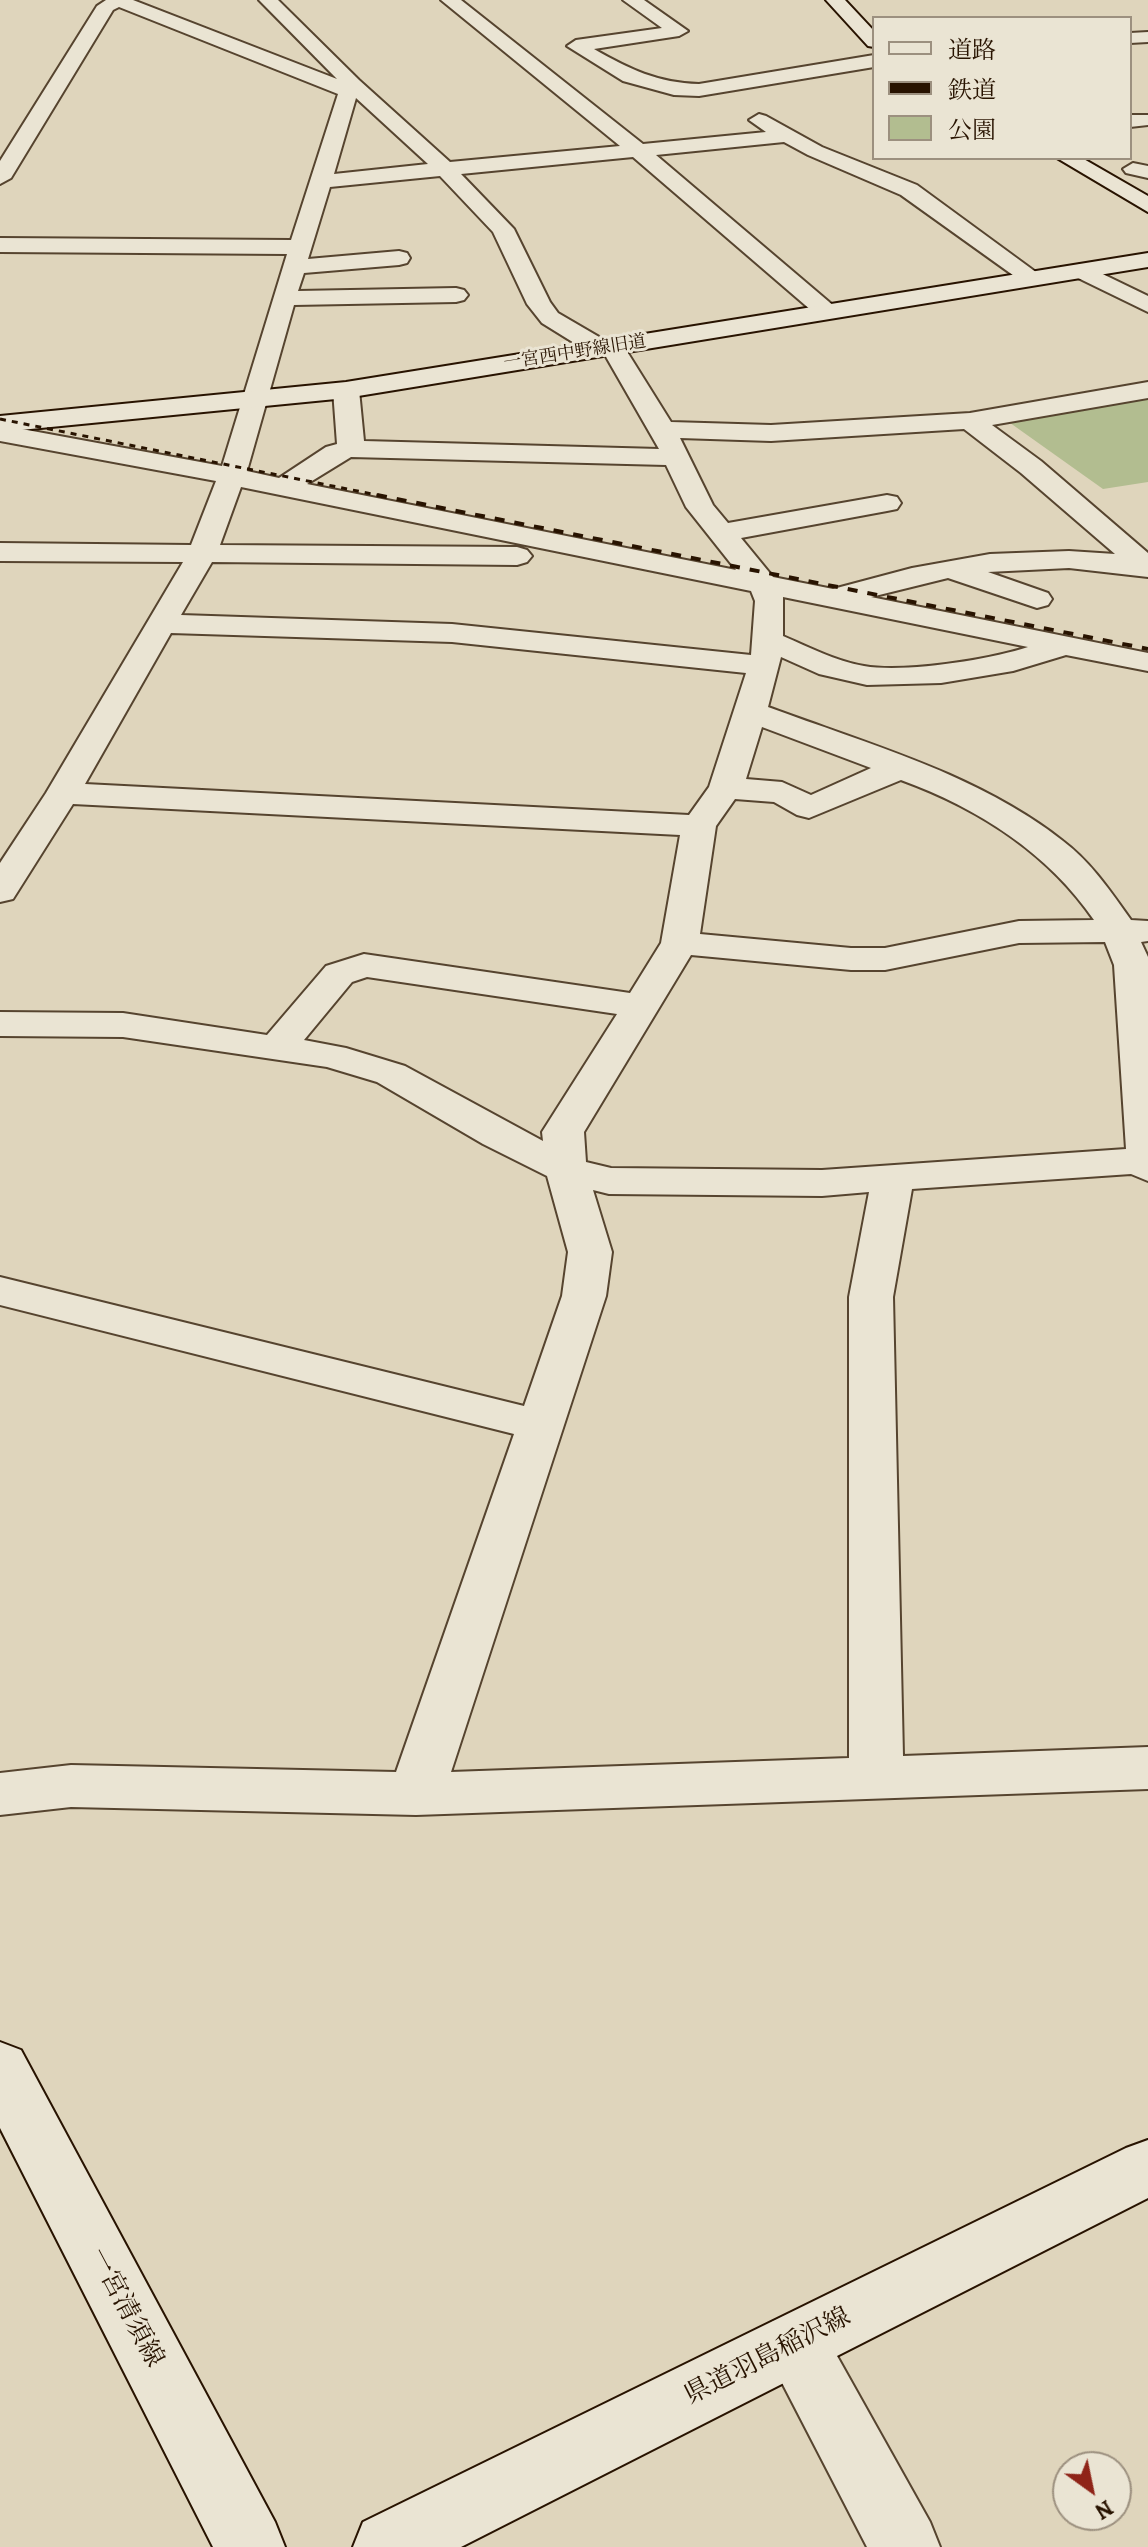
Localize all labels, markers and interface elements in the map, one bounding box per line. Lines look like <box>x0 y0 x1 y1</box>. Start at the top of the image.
legend <box>872 16 1132 160</box>
text: 道路 <box>948 34 996 66</box>
text: 鉄道 <box>948 74 996 106</box>
text: 公園 <box>948 114 996 146</box>
street label: 一宮西中野線旧道 <box>502 331 648 375</box>
street label: 一宮清須線 <box>81 2243 169 2373</box>
street label: 県道羽島稲沢線 <box>680 2302 856 2412</box>
north arrow <box>1052 2451 1132 2531</box>
text: N <box>1089 2493 1119 2526</box>

